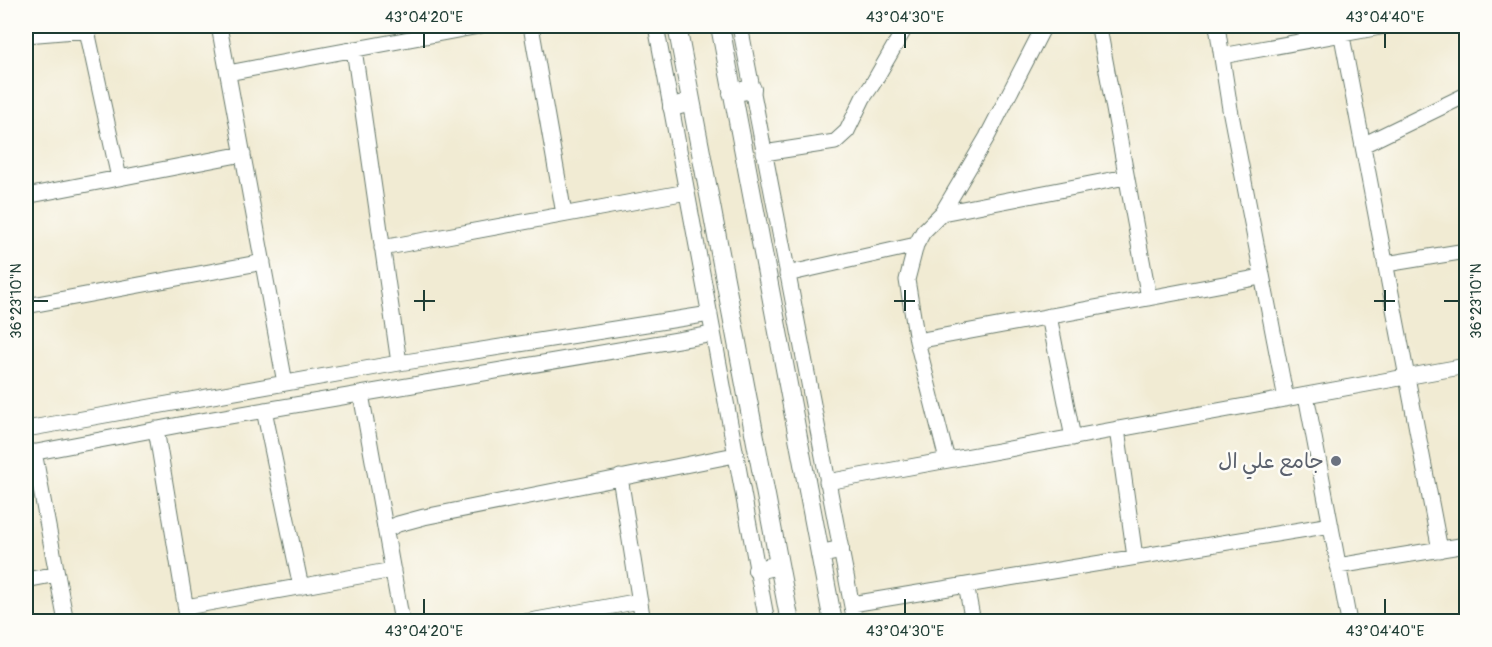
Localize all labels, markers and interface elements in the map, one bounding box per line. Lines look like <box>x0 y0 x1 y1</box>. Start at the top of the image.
text: 43°04'20"E <box>385 8 463 27</box>
text: 43°04'30"E <box>866 8 944 27</box>
text: 43°04'40"E <box>1346 8 1424 27</box>
text: 36°23'10"N <box>7 263 26 339</box>
text: 36°23'10"N <box>1467 263 1486 339</box>
place label: جامع علي ال <box>1218 448 1324 480</box>
marker: جامع علي ال <box>1329 454 1343 468</box>
text: 43°04'20"E <box>385 622 463 641</box>
text: 43°04'30"E <box>866 622 944 641</box>
text: 43°04'40"E <box>1346 622 1424 641</box>

